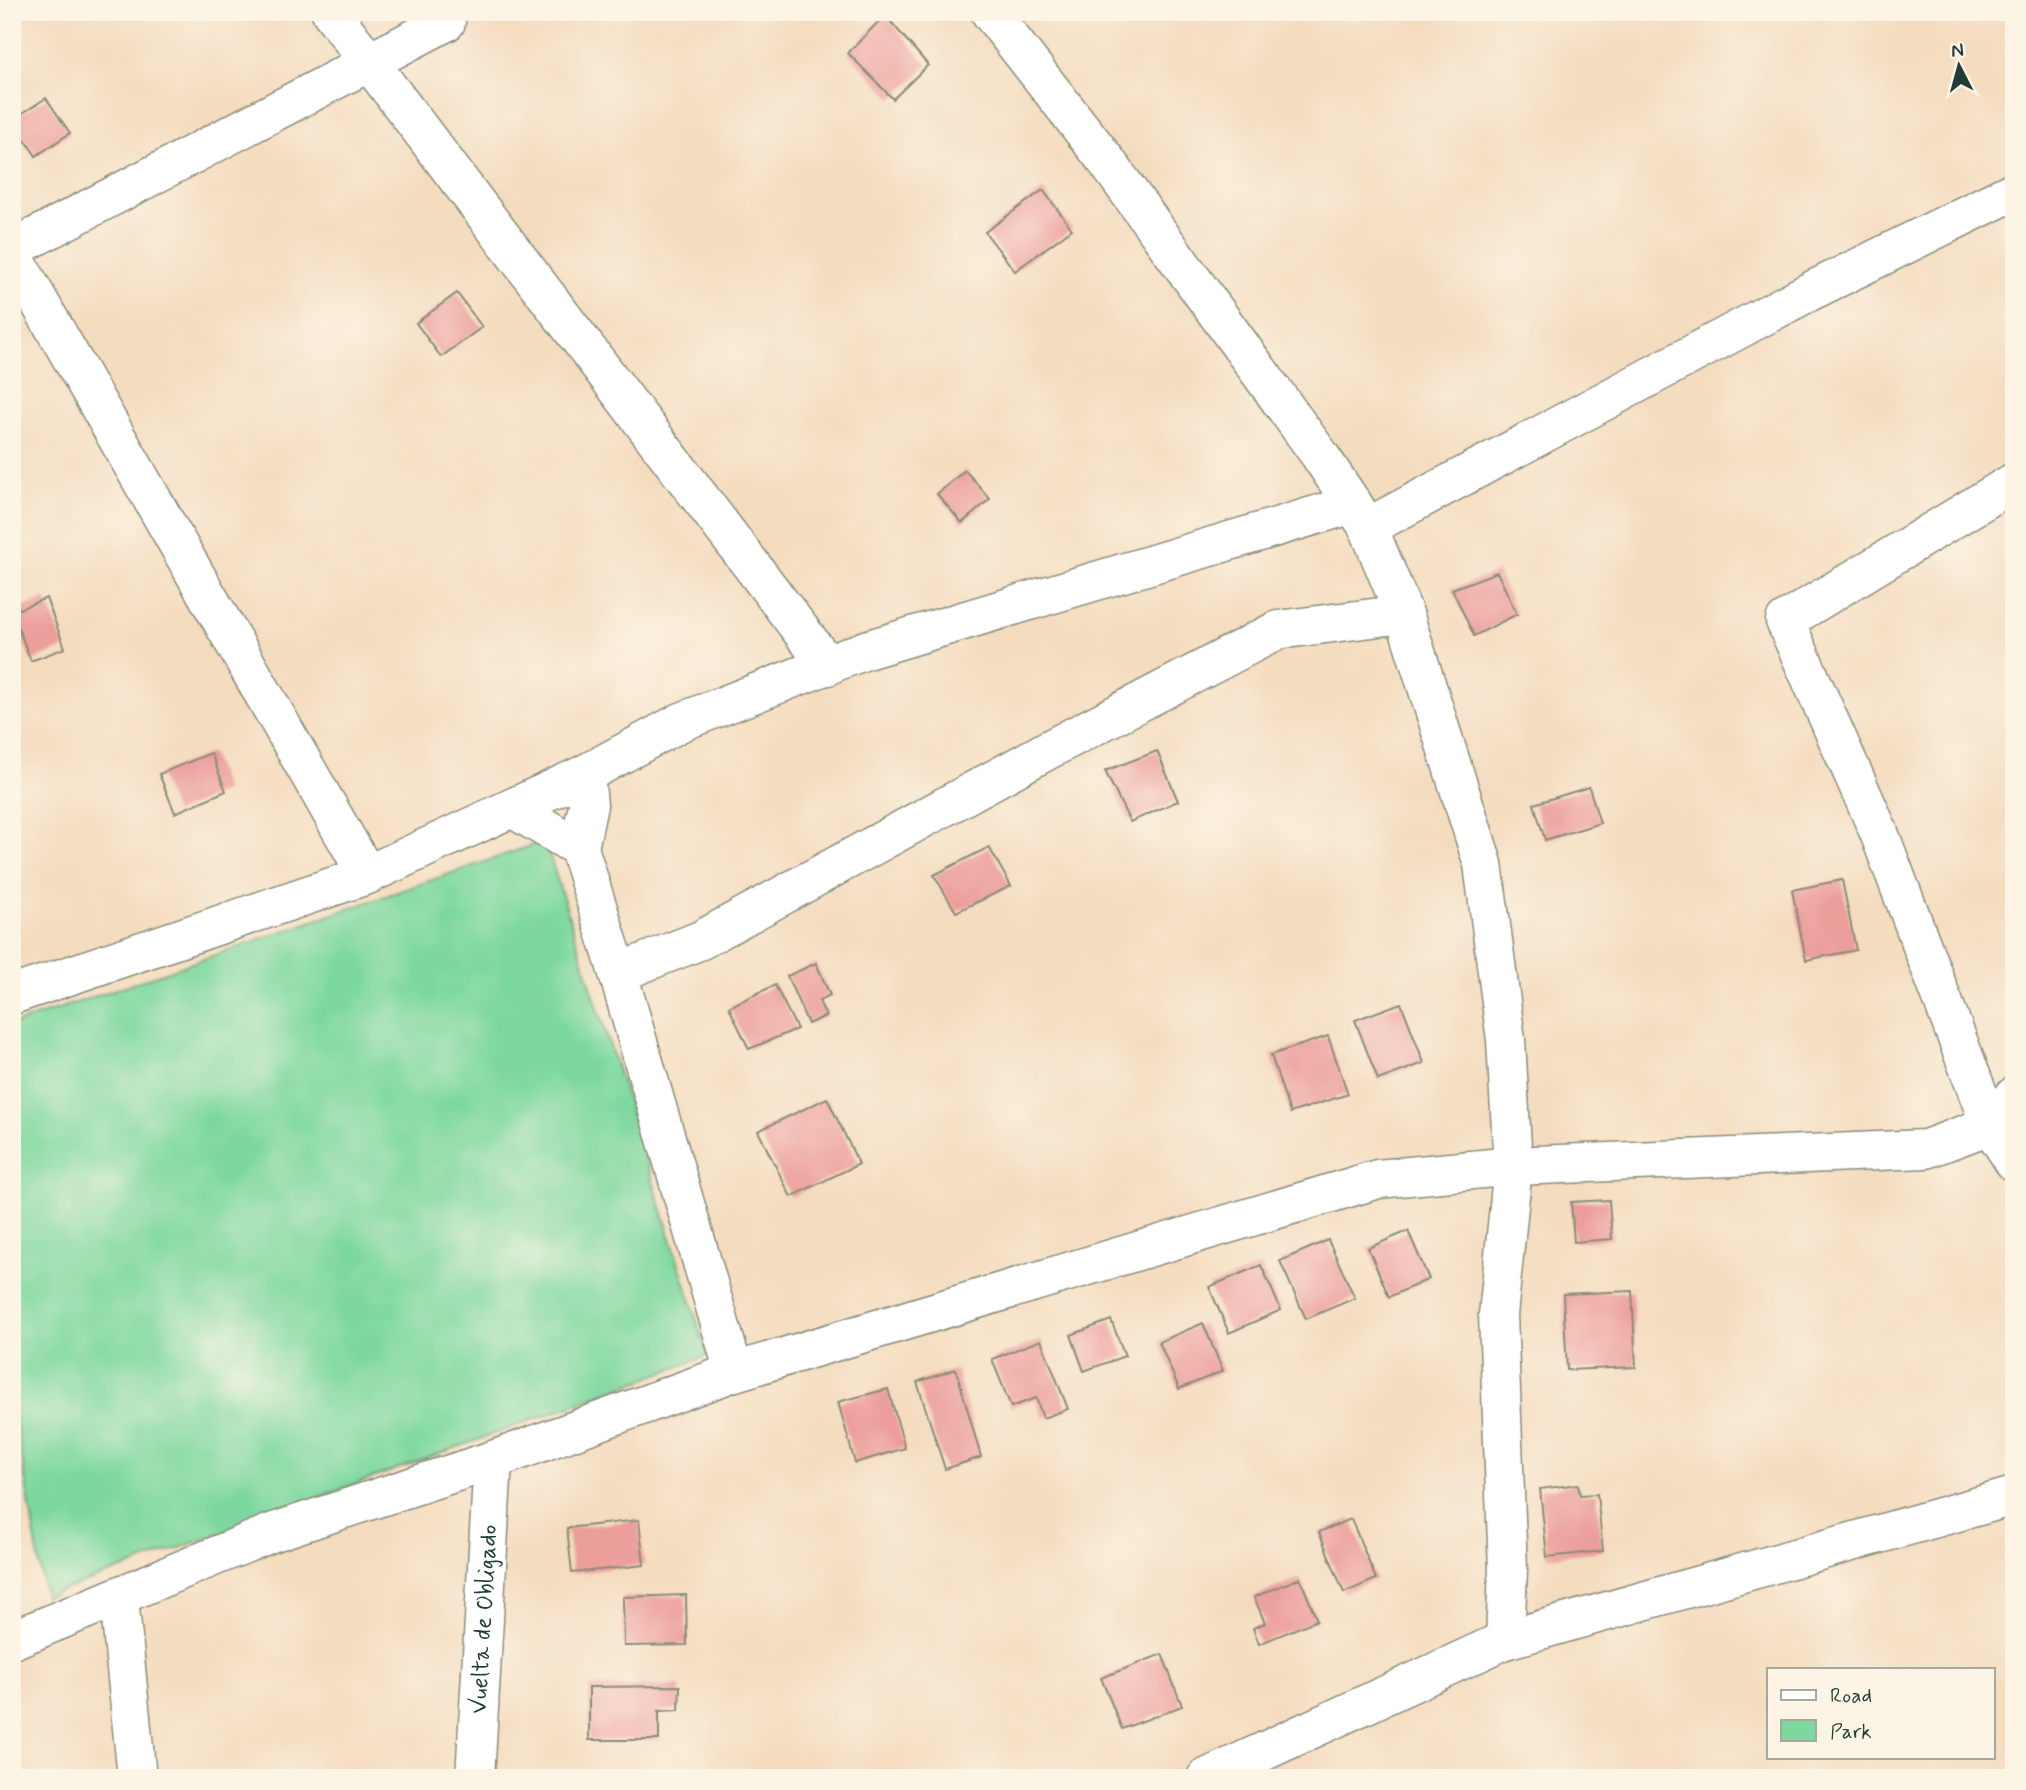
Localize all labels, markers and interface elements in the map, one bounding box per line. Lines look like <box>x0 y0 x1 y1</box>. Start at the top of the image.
north arrow <box>1924 32 1994 102</box>
text: N <box>1950 37 1965 64</box>
street label: Vuelta de Obligado <box>463 1524 505 1715</box>
legend <box>1767 1668 1994 1758</box>
text: Road <box>1830 1682 1872 1710</box>
text: Park <box>1830 1718 1872 1746</box>

